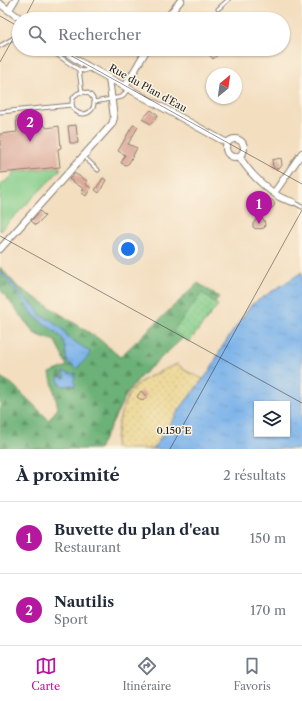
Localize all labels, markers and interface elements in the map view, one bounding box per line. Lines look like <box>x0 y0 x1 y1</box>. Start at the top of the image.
search box <box>12 12 290 56</box>
icon: search <box>26 23 48 45</box>
text: Rechercher <box>58 25 141 44</box>
street label: Rue du Plan d'Eau <box>107 61 189 115</box>
north arrow <box>206 68 242 104</box>
pin: 2 <box>17 109 43 142</box>
pin: 1 <box>246 191 272 224</box>
your location <box>118 239 138 259</box>
map controls <box>254 401 290 437</box>
button: layers <box>254 401 290 437</box>
text: 0.150°E <box>157 424 192 437</box>
text: À proximité <box>16 465 120 485</box>
text: 2 résultats <box>223 467 286 483</box>
text: Buvette du plan d'eau <box>54 520 220 539</box>
text: 1 <box>26 530 32 546</box>
text: 150 m <box>250 530 286 546</box>
text: Restaurant <box>54 539 121 555</box>
text: Nautilis <box>54 592 114 611</box>
text: 2 <box>25 602 33 618</box>
text: 170 m <box>250 602 286 618</box>
text: Sport <box>54 611 88 627</box>
tab: Carte <box>31 655 60 693</box>
tab: Itinéraire <box>122 655 171 693</box>
tab: Favoris <box>233 655 271 693</box>

